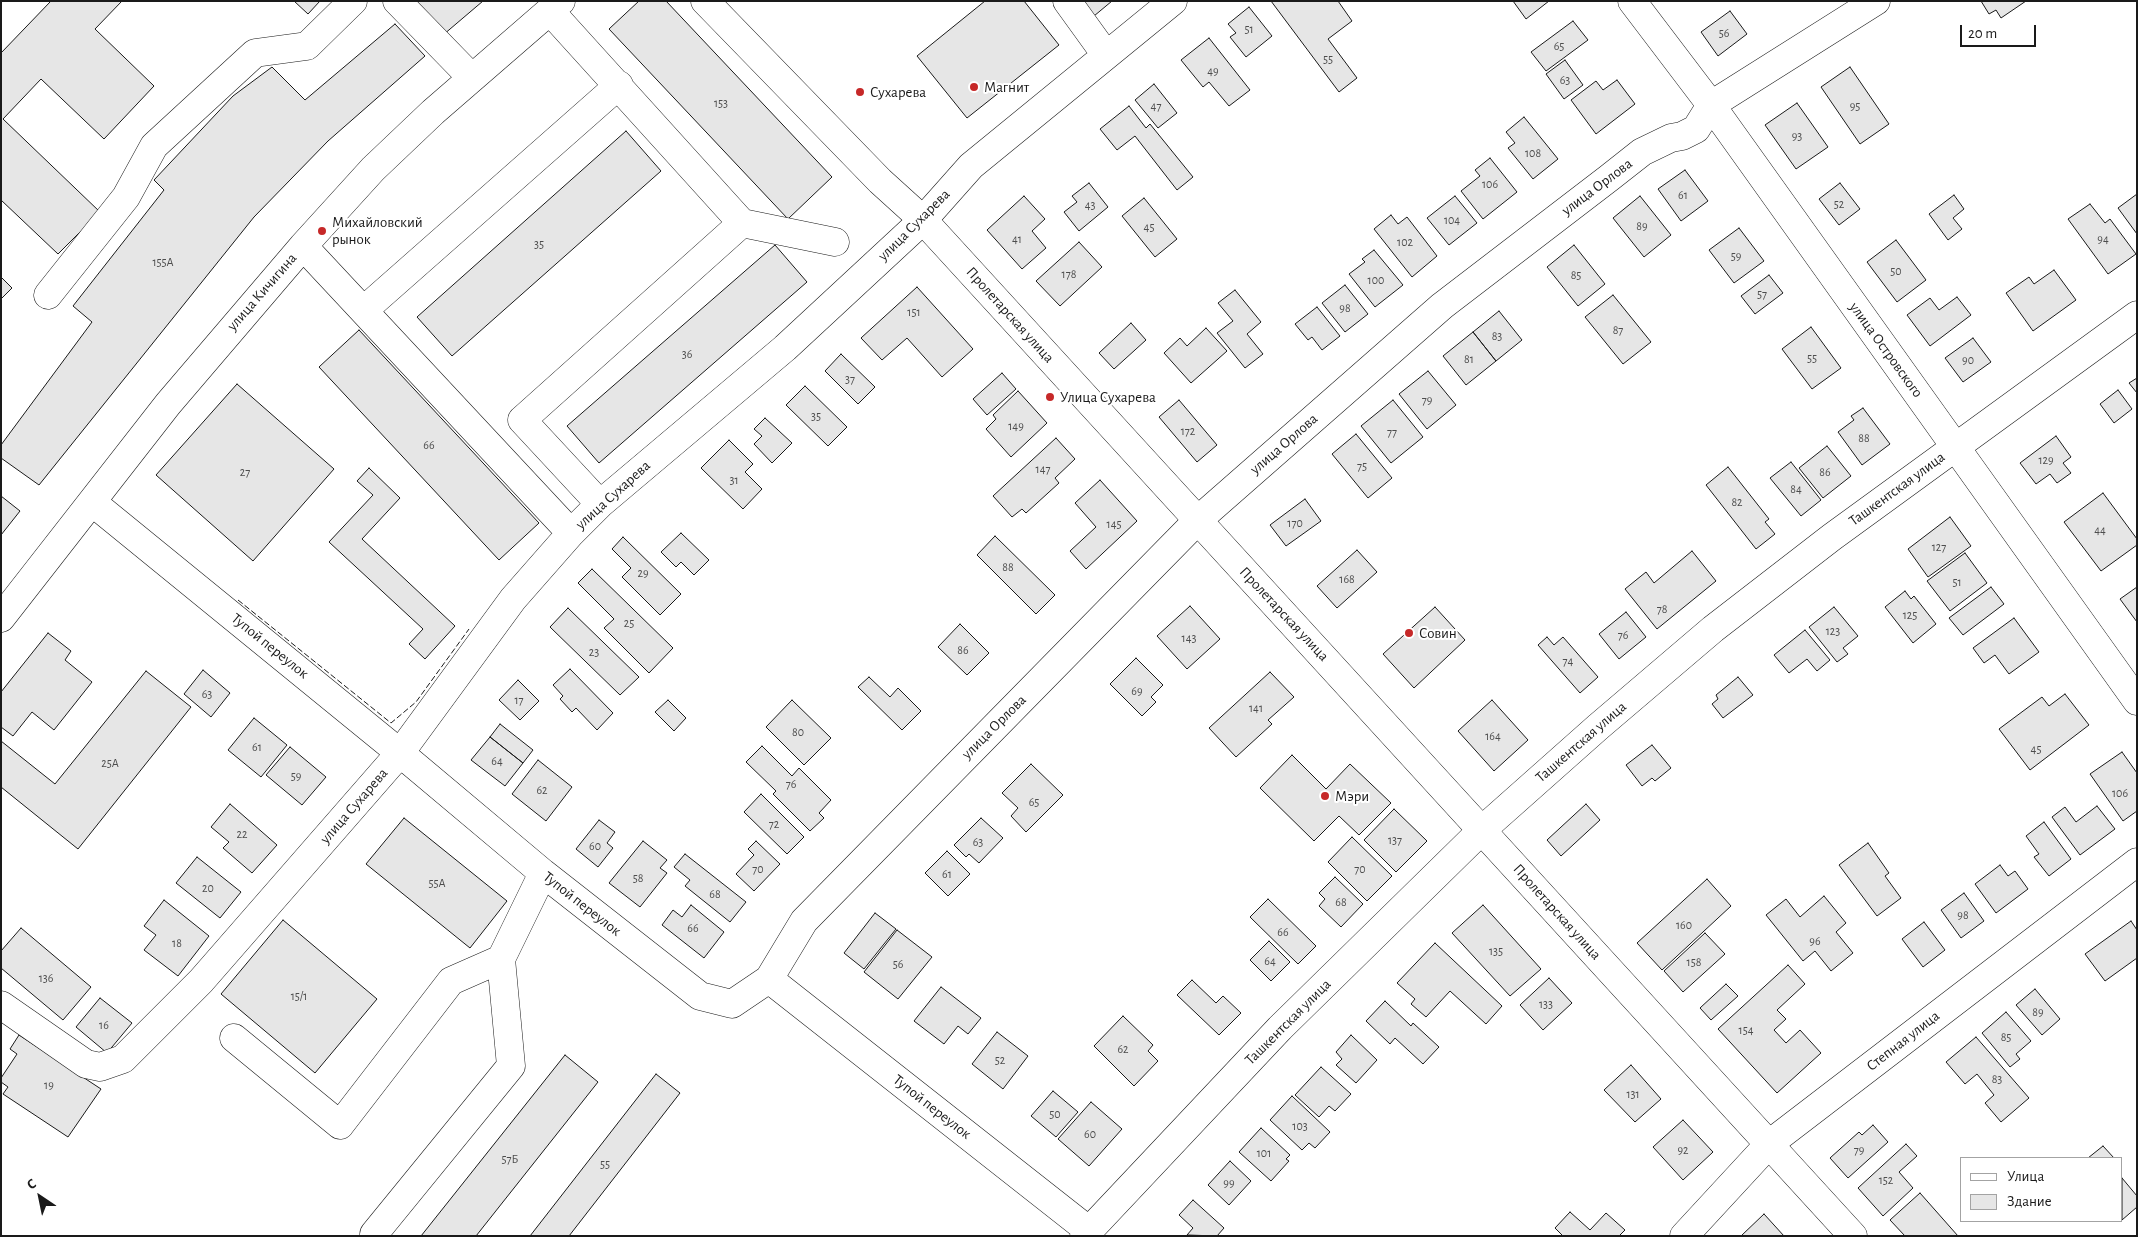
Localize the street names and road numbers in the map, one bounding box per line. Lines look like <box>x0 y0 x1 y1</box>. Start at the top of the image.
street label: улица Орлова <box>1558 155 1636 219</box>
street label: улица Сухарева <box>874 185 954 265</box>
street label: улица Кичигина <box>223 249 301 335</box>
street label: Пролетарская улица <box>962 263 1058 367</box>
street label: улица Островского <box>1845 299 1927 401</box>
street label: улица Орлова <box>1247 410 1321 478</box>
street label: Ташкентская улица <box>1845 448 1949 530</box>
street label: улица Сухарева <box>572 457 654 533</box>
street label: Пролетарская улица <box>1236 563 1332 665</box>
street label: Тупой переулок <box>228 609 312 683</box>
street label: улица Орлова <box>958 691 1030 763</box>
street label: Ташкентская улица <box>1532 698 1630 786</box>
street label: улица Сухарева <box>316 764 392 848</box>
street label: Пролетарская улица <box>1509 860 1605 964</box>
street label: Тупой переулок <box>539 868 625 940</box>
street label: Ташкентская улица <box>1241 975 1335 1069</box>
street label: Степная улица <box>1863 1007 1943 1075</box>
street label: Тупой переулок <box>889 1071 975 1143</box>

